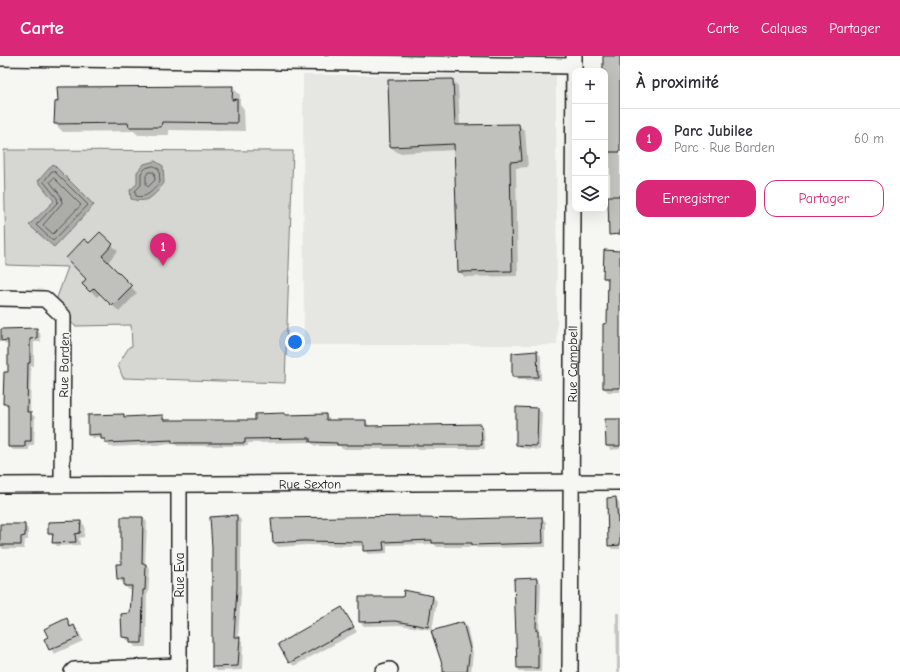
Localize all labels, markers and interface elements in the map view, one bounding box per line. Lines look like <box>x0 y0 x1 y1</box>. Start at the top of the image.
text: Carte <box>20 17 64 39</box>
text: Carte <box>707 20 739 37</box>
text: Calques <box>761 20 807 37</box>
text: Partager <box>829 20 880 37</box>
map controls <box>572 68 608 212</box>
button: + <box>572 68 608 104</box>
text: À proximité <box>636 73 719 92</box>
button: − <box>572 104 608 140</box>
text: Parc Jubilee <box>674 122 753 140</box>
text: 1 <box>646 131 652 146</box>
text: 60 m <box>854 131 884 146</box>
button: locate <box>572 140 608 176</box>
text: Parc · Rue Barden <box>674 140 775 155</box>
button: layers <box>572 176 608 212</box>
button: Enregistrer <box>636 180 756 217</box>
button: Partager <box>764 180 884 217</box>
pin: 1 <box>150 233 176 266</box>
street label: Rue Campbell <box>564 326 580 402</box>
street label: Rue Barden <box>56 332 72 398</box>
your location <box>285 332 305 352</box>
street label: Rue Sexton <box>279 476 341 491</box>
street label: Rue Eva <box>172 553 187 597</box>

